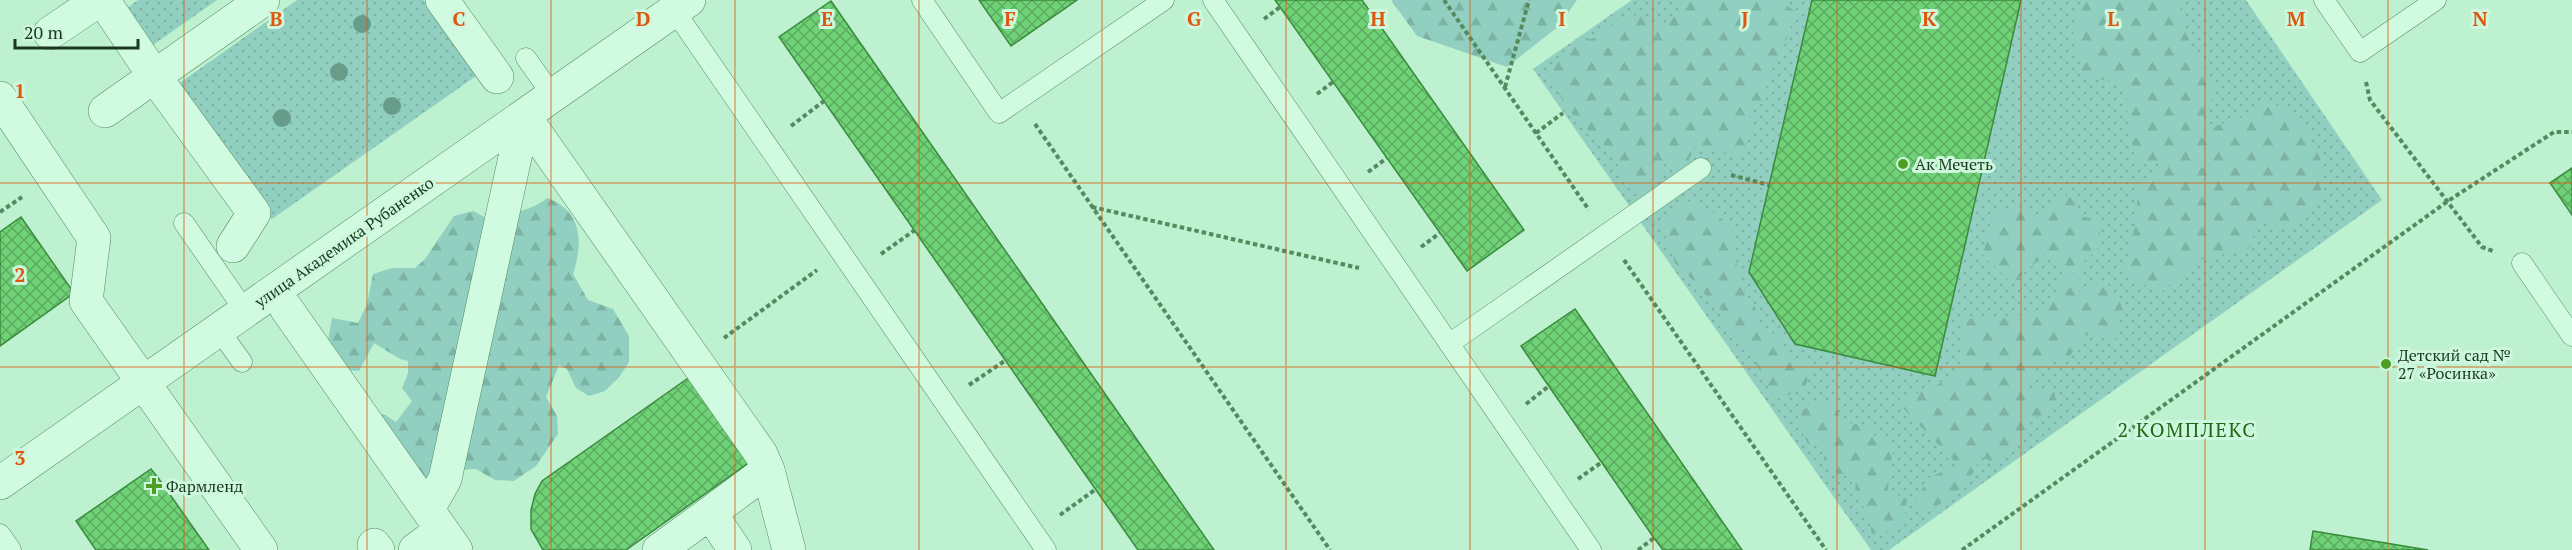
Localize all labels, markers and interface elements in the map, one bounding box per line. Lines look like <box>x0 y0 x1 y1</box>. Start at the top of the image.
text: B <box>270 5 283 32</box>
text: C <box>452 5 466 32</box>
text: D <box>636 5 650 32</box>
text: E <box>821 5 833 32</box>
text: F <box>1004 5 1016 32</box>
text: G <box>1187 5 1201 32</box>
text: H <box>1370 5 1386 32</box>
text: I <box>1558 5 1566 32</box>
text: J <box>1741 5 1749 32</box>
text: K <box>1922 5 1937 32</box>
text: L <box>2107 5 2119 32</box>
text: M <box>2287 5 2306 32</box>
text: N <box>2472 5 2488 32</box>
scale bar <box>15 12 138 50</box>
text: 20 m <box>24 20 64 44</box>
text: 1 <box>14 77 26 104</box>
place label: Ак Мечеть <box>1915 153 1993 175</box>
marker: Ак Мечеть <box>1896 157 1910 171</box>
street label: улица Академика Рубаненко <box>249 172 438 313</box>
text: 2 <box>14 261 26 288</box>
place label: Детский сад № 27 «Росинка» <box>2398 344 2511 384</box>
marker: Детский сад № 27 «Росинка» <box>2379 357 2393 371</box>
district label: 2 КОМПЛЕКС <box>2117 416 2257 443</box>
text: 3 <box>14 444 26 471</box>
place label: Фармленд <box>166 475 243 497</box>
marker: Фармленд <box>147 479 161 493</box>

